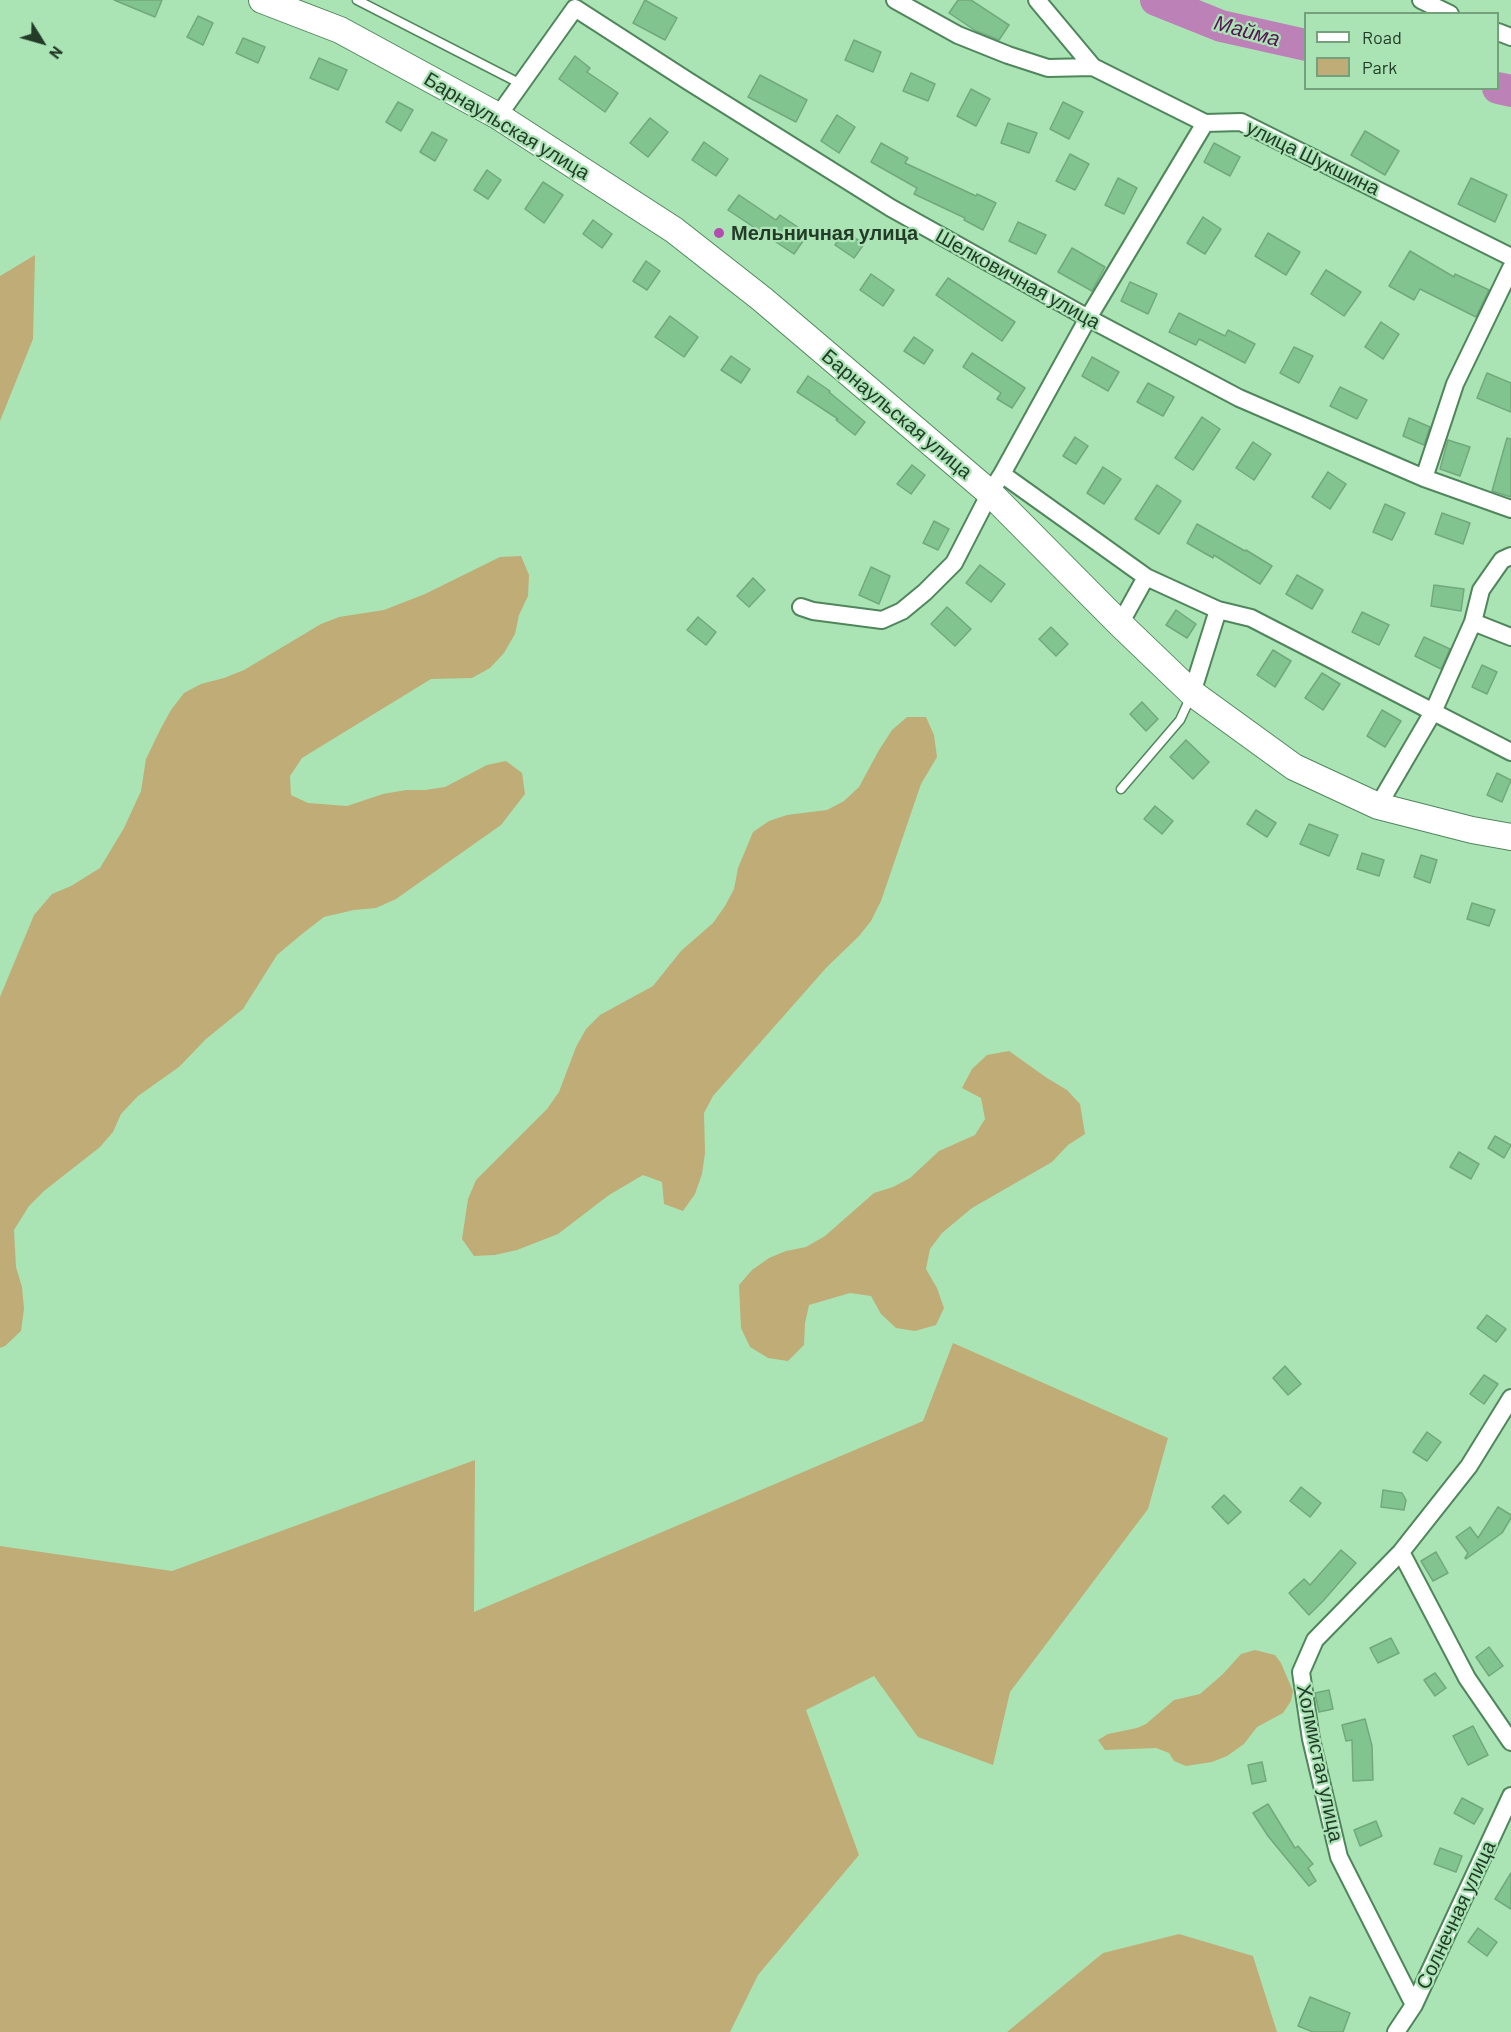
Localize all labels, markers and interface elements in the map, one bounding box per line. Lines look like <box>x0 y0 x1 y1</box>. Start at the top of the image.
water label: Майма <box>1211 10 1283 52</box>
north arrow <box>12 12 72 72</box>
legend <box>1304 12 1499 90</box>
text: Road <box>1362 26 1402 48</box>
text: N <box>46 43 68 63</box>
text: Park <box>1362 56 1397 78</box>
street label: Барнаульская улица <box>420 67 594 185</box>
street label: улица Шукшина <box>1242 115 1384 201</box>
place label: Мельничная улица <box>731 221 918 245</box>
street label: Шелковичная улица <box>931 224 1105 334</box>
marker: Мельничная улица <box>712 226 726 240</box>
street label: Барнаульская улица <box>817 344 977 484</box>
street label: Холмистая улица <box>1292 1682 1348 1844</box>
street label: Солнечная улица <box>1411 1837 1501 1993</box>

